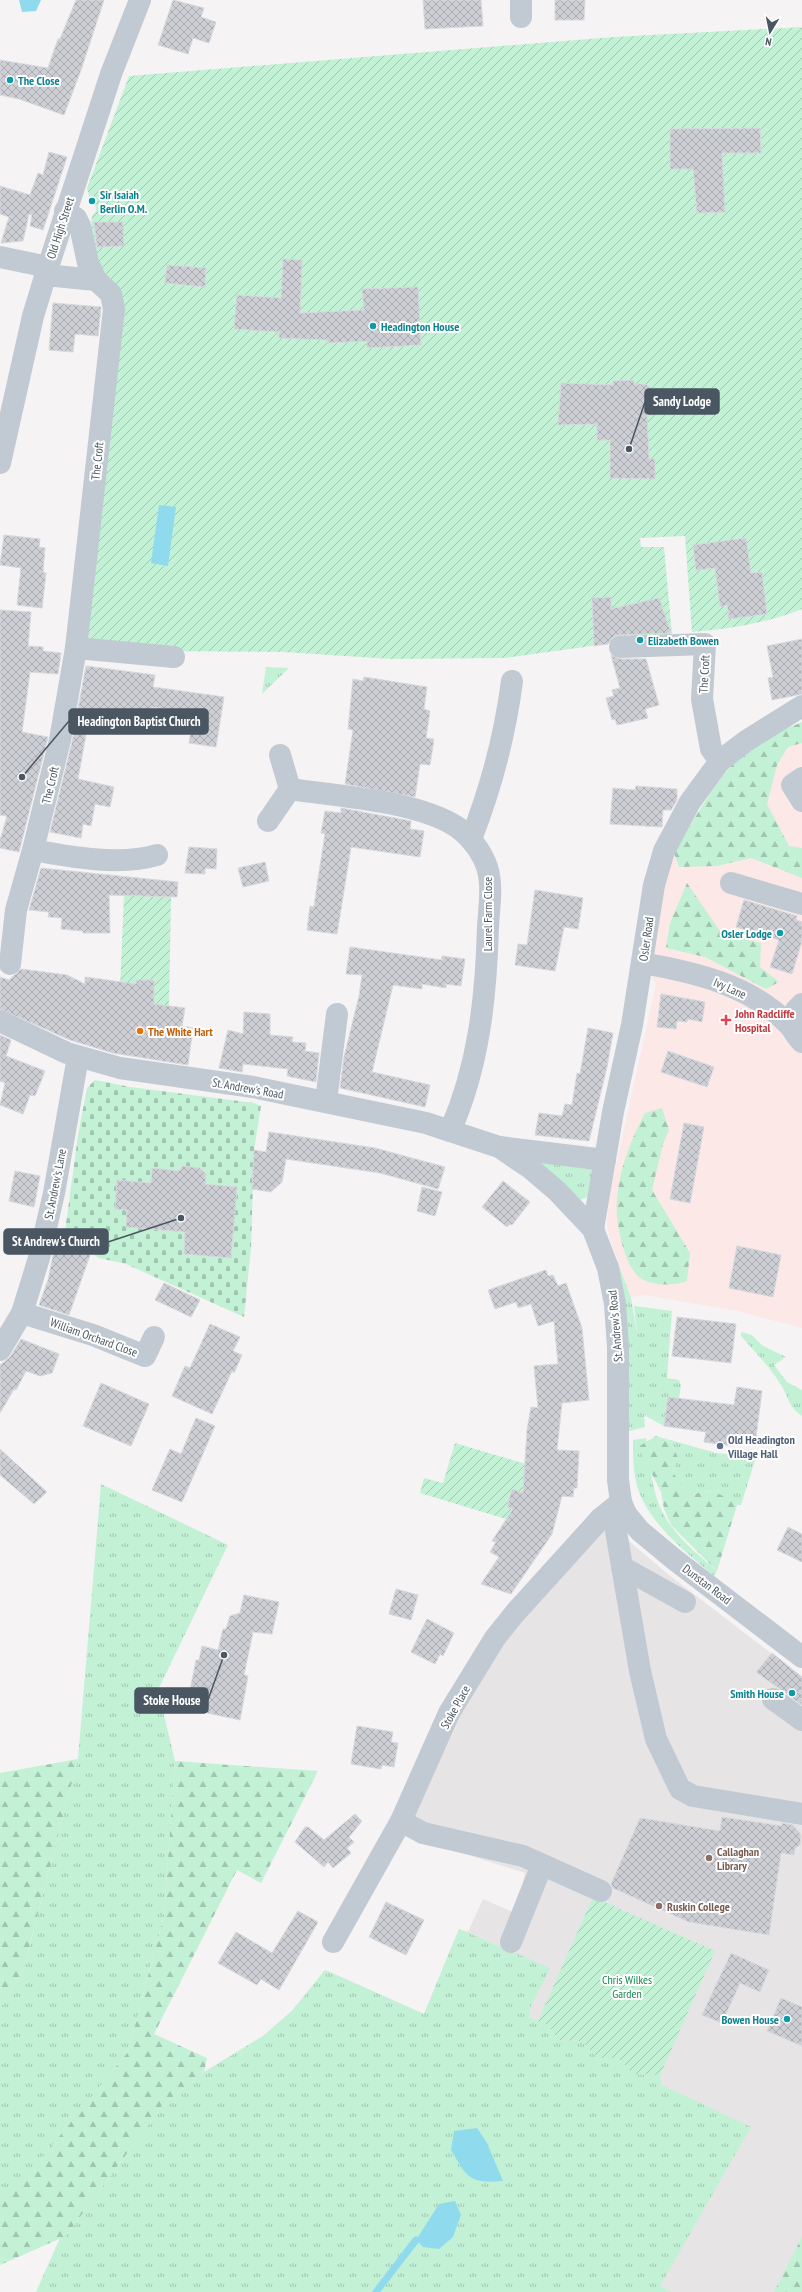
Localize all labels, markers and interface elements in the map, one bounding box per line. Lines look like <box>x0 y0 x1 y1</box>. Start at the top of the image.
north arrow <box>750 12 790 52</box>
text: N <box>764 34 772 49</box>
place label: The Close <box>18 73 60 88</box>
marker: The Close <box>5 75 15 85</box>
place label: Sir Isaiah Berlin O.M. <box>100 187 148 216</box>
street label: Old High Street <box>43 195 77 261</box>
marker: Sir Isaiah Berlin O.M. <box>87 196 97 206</box>
place label: Headington House <box>381 319 459 334</box>
marker: Headington House <box>368 321 378 331</box>
callout: Sandy Lodge <box>645 389 719 414</box>
text: Sandy Lodge <box>653 393 712 410</box>
street label: The Croft <box>88 441 107 481</box>
place label: Elizabeth Bowen <box>648 633 719 648</box>
marker: Elizabeth Bowen <box>635 635 645 645</box>
street label: The Croft <box>696 654 713 693</box>
callout: Headington Baptist Church <box>69 709 208 734</box>
text: Headington Baptist Church <box>77 713 201 730</box>
street label: The Croft <box>38 764 62 805</box>
street label: Laurel Farm Close <box>480 877 495 951</box>
street label: Osler Road <box>635 916 657 962</box>
place label: Osler Lodge <box>721 926 772 941</box>
marker: Osler Lodge <box>775 928 785 938</box>
street label: Ivy Lane <box>711 974 749 1002</box>
place label: John Radcliffe Hospital <box>734 1006 795 1035</box>
marker: John Radcliffe Hospital <box>720 1014 732 1026</box>
place label: The White Hart <box>148 1024 213 1039</box>
marker: The White Hart <box>135 1026 145 1036</box>
street label: St. Andrew's Road <box>211 1074 285 1102</box>
street label: St. Andrew's Lane <box>41 1148 69 1220</box>
callout: St Andrew's Church <box>4 1229 108 1254</box>
text: St Andrew's Church <box>12 1233 100 1250</box>
street label: St. Andrew's Road <box>604 1289 626 1363</box>
street label: William Orchard Close <box>48 1314 140 1360</box>
place label: Old Headington Village Hall <box>727 1432 795 1461</box>
marker: Old Headington Village Hall <box>715 1441 725 1451</box>
street label: Dunstan Road <box>680 1561 734 1607</box>
street label: Stoke Place <box>437 1683 473 1731</box>
place label: Smith House <box>730 1686 784 1701</box>
callout: Stoke House <box>135 1688 208 1713</box>
marker: Smith House <box>787 1688 797 1698</box>
text: Stoke House <box>143 1692 201 1709</box>
place label: Callaghan Library <box>717 1844 759 1873</box>
marker: Callaghan Library <box>704 1853 714 1863</box>
place label: Ruskin College <box>667 1899 730 1914</box>
marker: Ruskin College <box>654 1901 664 1911</box>
park label: Chris Wilkes Garden <box>602 1972 652 2001</box>
place label: Bowen House <box>721 2012 779 2027</box>
marker: Bowen House <box>782 2014 792 2024</box>

